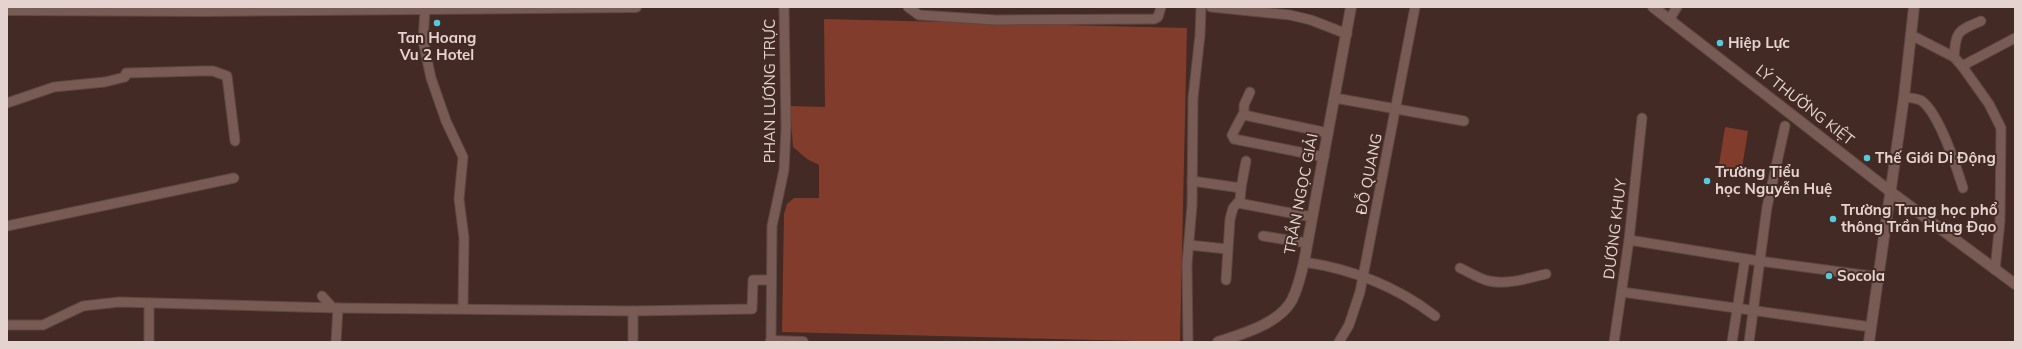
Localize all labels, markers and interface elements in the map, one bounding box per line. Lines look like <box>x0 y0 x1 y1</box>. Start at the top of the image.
marker: Tan Hoang Vu 2 Hotel <box>432 18 442 28</box>
street label: PHAN LƯƠNG TRỰC <box>760 19 779 163</box>
place label: Tan Hoang Vu 2 Hotel <box>398 28 476 64</box>
place label: Hiệp Lực <box>1728 33 1790 52</box>
marker: Hiệp Lực <box>1715 38 1725 48</box>
street label: LÝ THƯỜNG KIỆT <box>1752 60 1858 149</box>
street label: TRẦN NGỌC GIẢI <box>1278 131 1322 256</box>
street label: ĐỖ QUANG <box>1349 131 1386 216</box>
place label: Thế Giới Di Động <box>1875 148 1996 167</box>
marker: Thế Giới Di Động <box>1862 153 1872 163</box>
place label: Trường Tiểu học Nguyễn Huệ <box>1715 162 1832 198</box>
marker: Trường Tiểu học Nguyễn Huệ <box>1702 176 1712 186</box>
street label: DƯƠNG KHUY <box>1599 177 1630 280</box>
place label: Trường Trung học phổ thông Trần Hưng Đạo <box>1841 200 1998 236</box>
marker: Trường Trung học phổ thông Trần Hưng Đạo <box>1828 214 1838 224</box>
place label: Socola <box>1837 266 1885 285</box>
marker: Socola <box>1824 271 1834 281</box>

